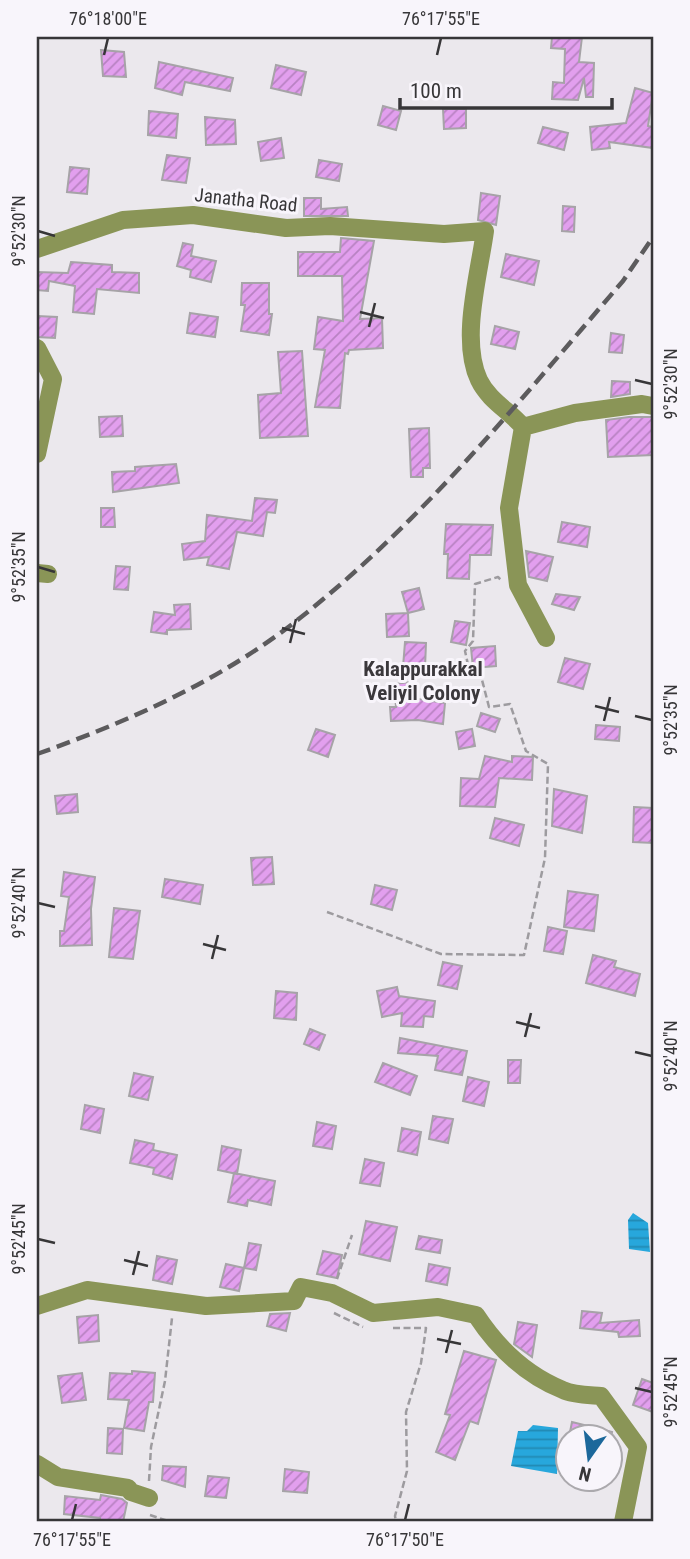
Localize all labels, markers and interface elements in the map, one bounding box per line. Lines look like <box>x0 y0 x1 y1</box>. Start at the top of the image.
text: 76°18'00"E <box>69 8 147 29</box>
text: 76°17'55"E <box>402 8 480 29</box>
scale bar <box>400 66 611 110</box>
text: 100 m <box>410 79 462 103</box>
street label: Janatha Road <box>194 183 298 217</box>
text: 9°52'30"N <box>8 195 29 267</box>
text: 9°52'30"N <box>660 348 681 420</box>
text: 9°52'35"N <box>8 531 29 603</box>
district label: Kalappurakkal Veliyil Colony <box>363 657 483 705</box>
text: 9°52'35"N <box>660 684 681 756</box>
text: 9°52'40"N <box>8 867 29 939</box>
text: 9°52'40"N <box>660 1020 681 1092</box>
text: 9°52'45"N <box>8 1203 29 1275</box>
text: 9°52'45"N <box>660 1356 681 1428</box>
north arrow <box>554 1422 624 1492</box>
text: N <box>577 1461 593 1487</box>
text: 76°17'55"E <box>33 1529 111 1550</box>
text: 76°17'50"E <box>366 1529 444 1550</box>

